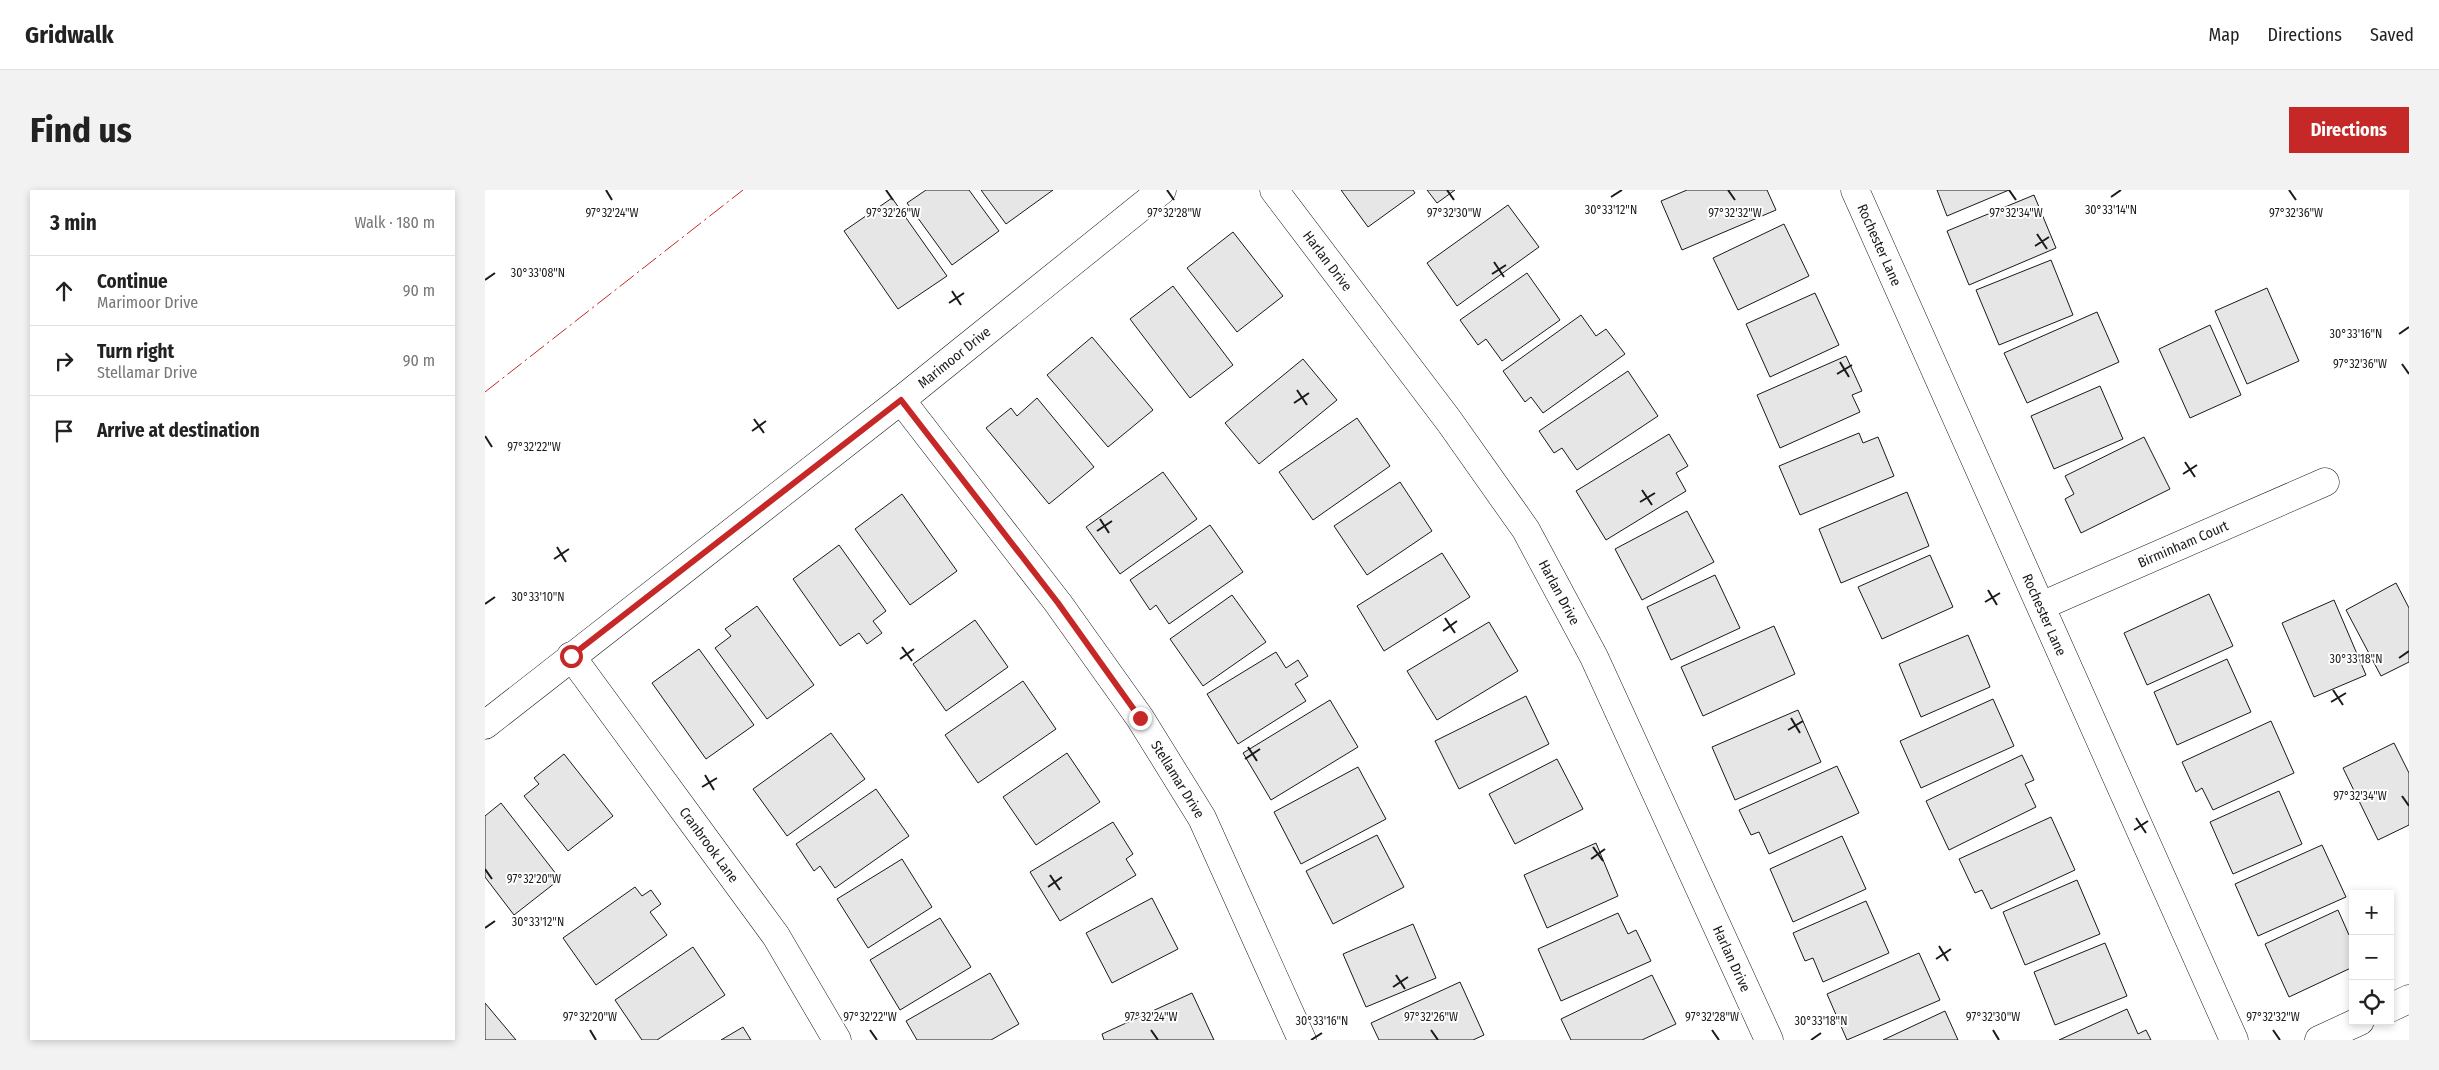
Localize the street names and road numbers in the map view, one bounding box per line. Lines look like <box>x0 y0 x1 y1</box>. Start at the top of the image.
street label: Rochester Lane <box>1854 201 1905 288</box>
street label: Harlan Drive <box>1299 227 1356 294</box>
street label: Marimoor Drive <box>914 323 994 392</box>
street label: Birminham Court <box>2135 517 2231 571</box>
street label: Harlan Drive <box>1535 557 1584 628</box>
street label: Rochester Lane <box>2019 571 2070 658</box>
street label: Stellamar Drive <box>1148 737 1208 821</box>
street label: Cranbrook Lane <box>676 804 743 886</box>
street label: Harlan Drive <box>1709 923 1754 995</box>

